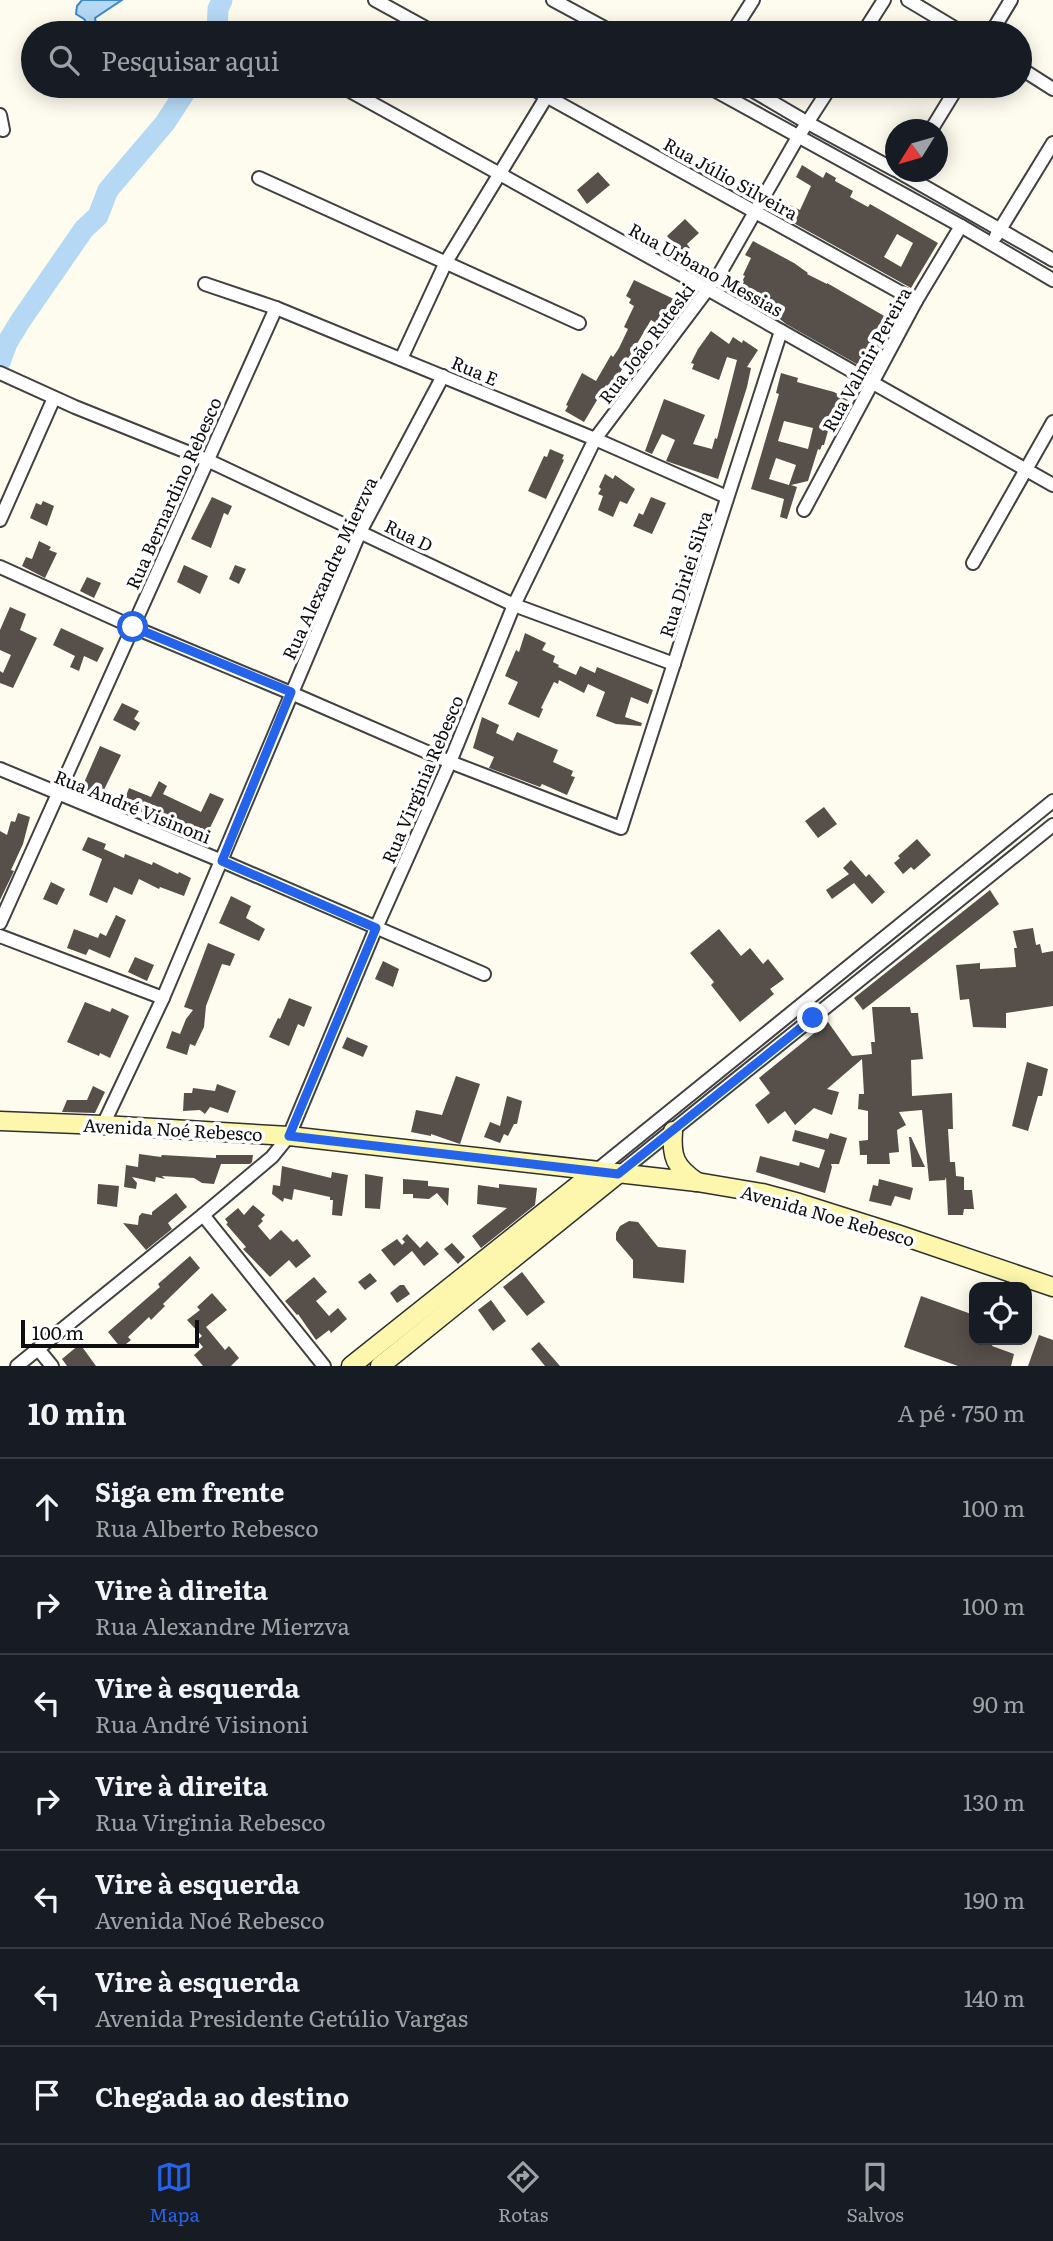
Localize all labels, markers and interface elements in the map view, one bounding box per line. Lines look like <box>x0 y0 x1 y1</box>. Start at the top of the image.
search box <box>21 21 1032 98</box>
text: Pesquisar aqui <box>101 40 279 79</box>
icon: search <box>45 41 83 79</box>
north arrow <box>885 119 948 182</box>
street label: Rua Júlio Silveira <box>659 130 803 226</box>
street label: Rua Urbano Messias <box>624 215 788 323</box>
street label: Rua João Ruteski <box>592 277 700 409</box>
street label: Rua Valmir Pereira <box>815 281 917 436</box>
street label: Rua E <box>447 348 503 392</box>
street label: Rua Bernardino Rebesco <box>118 392 228 594</box>
street label: Rua Alexandre Mierzva <box>275 472 384 664</box>
street label: Rua Dirlei Silva <box>652 507 718 641</box>
street label: Rua D <box>380 512 438 558</box>
route start <box>117 611 148 642</box>
street label: Rua Virginia Rebesco <box>374 691 470 867</box>
street label: Rua André Visinoni <box>50 762 216 850</box>
route end <box>797 1002 828 1033</box>
street label: Avenida Noé Rebesco <box>83 1111 263 1147</box>
street label: Avenida Noe Rebesco <box>738 1177 918 1253</box>
map controls <box>969 1282 1032 1345</box>
button: locate <box>969 1282 1032 1345</box>
scale bar <box>21 1317 200 1349</box>
text: 100 m <box>32 1318 84 1346</box>
text: 10 min <box>28 1390 127 1434</box>
text: A pé · 750 m <box>898 1395 1025 1429</box>
text: Siga em frente <box>95 1471 284 1510</box>
icon: ahead <box>28 1488 66 1526</box>
text: 100 m <box>962 1490 1025 1524</box>
text: Rua Alberto Rebesco <box>95 1510 319 1544</box>
text: Vire à direita <box>95 1569 268 1608</box>
icon: right <box>28 1586 66 1624</box>
text: 100 m <box>962 1588 1025 1622</box>
text: Rua Alexandre Mierzva <box>95 1608 350 1642</box>
text: Vire à esquerda <box>95 1667 300 1706</box>
icon: left <box>28 1684 66 1722</box>
text: 90 m <box>973 1686 1025 1720</box>
text: Rua André Visinoni <box>95 1706 309 1740</box>
text: Vire à direita <box>95 1765 268 1804</box>
icon: right <box>28 1782 66 1820</box>
text: 130 m <box>963 1784 1025 1818</box>
text: Rua Virginia Rebesco <box>95 1804 326 1838</box>
text: Vire à esquerda <box>95 1863 300 1902</box>
icon: left <box>28 1880 66 1918</box>
text: 190 m <box>963 1882 1025 1916</box>
text: Avenida Noé Rebesco <box>95 1902 325 1936</box>
text: Vire à esquerda <box>95 1961 300 2000</box>
icon: left <box>28 1978 66 2016</box>
text: 140 m <box>964 1980 1025 2014</box>
text: Avenida Presidente Getúlio Vargas <box>95 2000 468 2034</box>
icon: arrive <box>28 2076 66 2114</box>
text: Chegada ao destino <box>95 2076 349 2115</box>
tab: Mapa <box>149 2158 200 2228</box>
tab: Rotas <box>498 2158 548 2228</box>
tab: Salvos <box>846 2158 904 2228</box>

